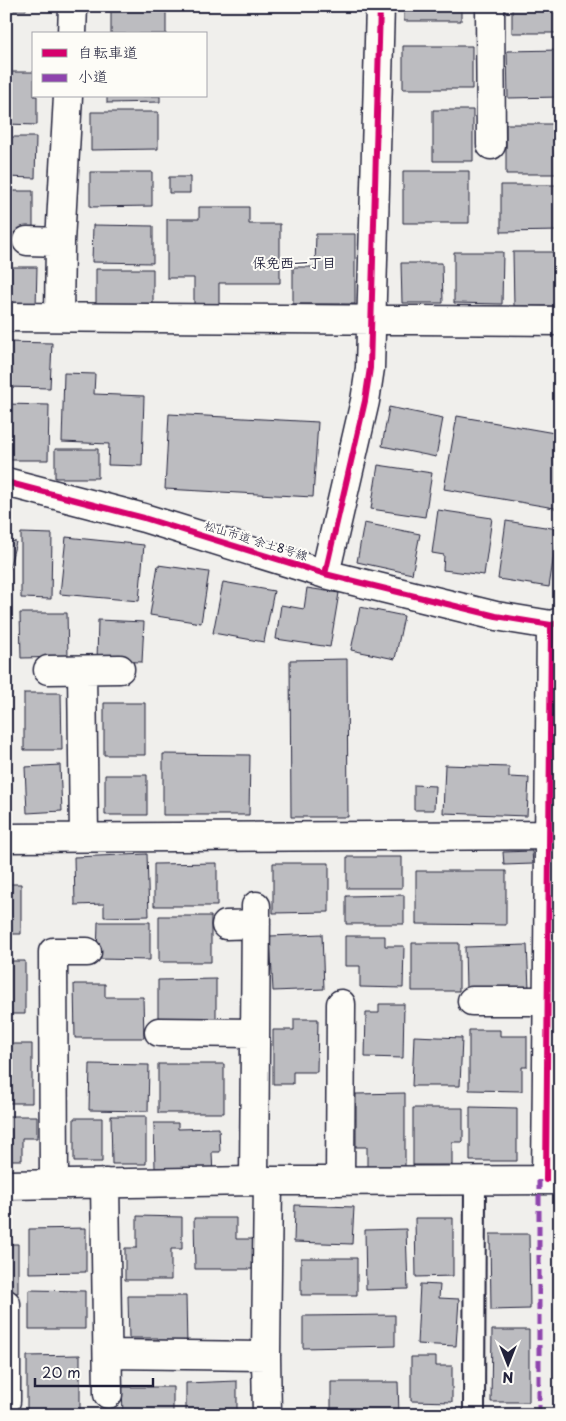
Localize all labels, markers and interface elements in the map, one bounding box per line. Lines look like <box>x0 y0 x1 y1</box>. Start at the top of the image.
legend <box>32 32 208 98</box>
text: 自転車道 <box>78 40 138 63</box>
text: 小道 <box>78 64 108 87</box>
district label: 保免西一丁目 <box>252 252 336 273</box>
street label: 松山市道 余土8号線 <box>202 516 310 564</box>
north arrow <box>484 1338 534 1388</box>
scale bar <box>35 1356 152 1388</box>
text: 20 m <box>42 1360 81 1383</box>
text: N <box>502 1367 514 1388</box>

